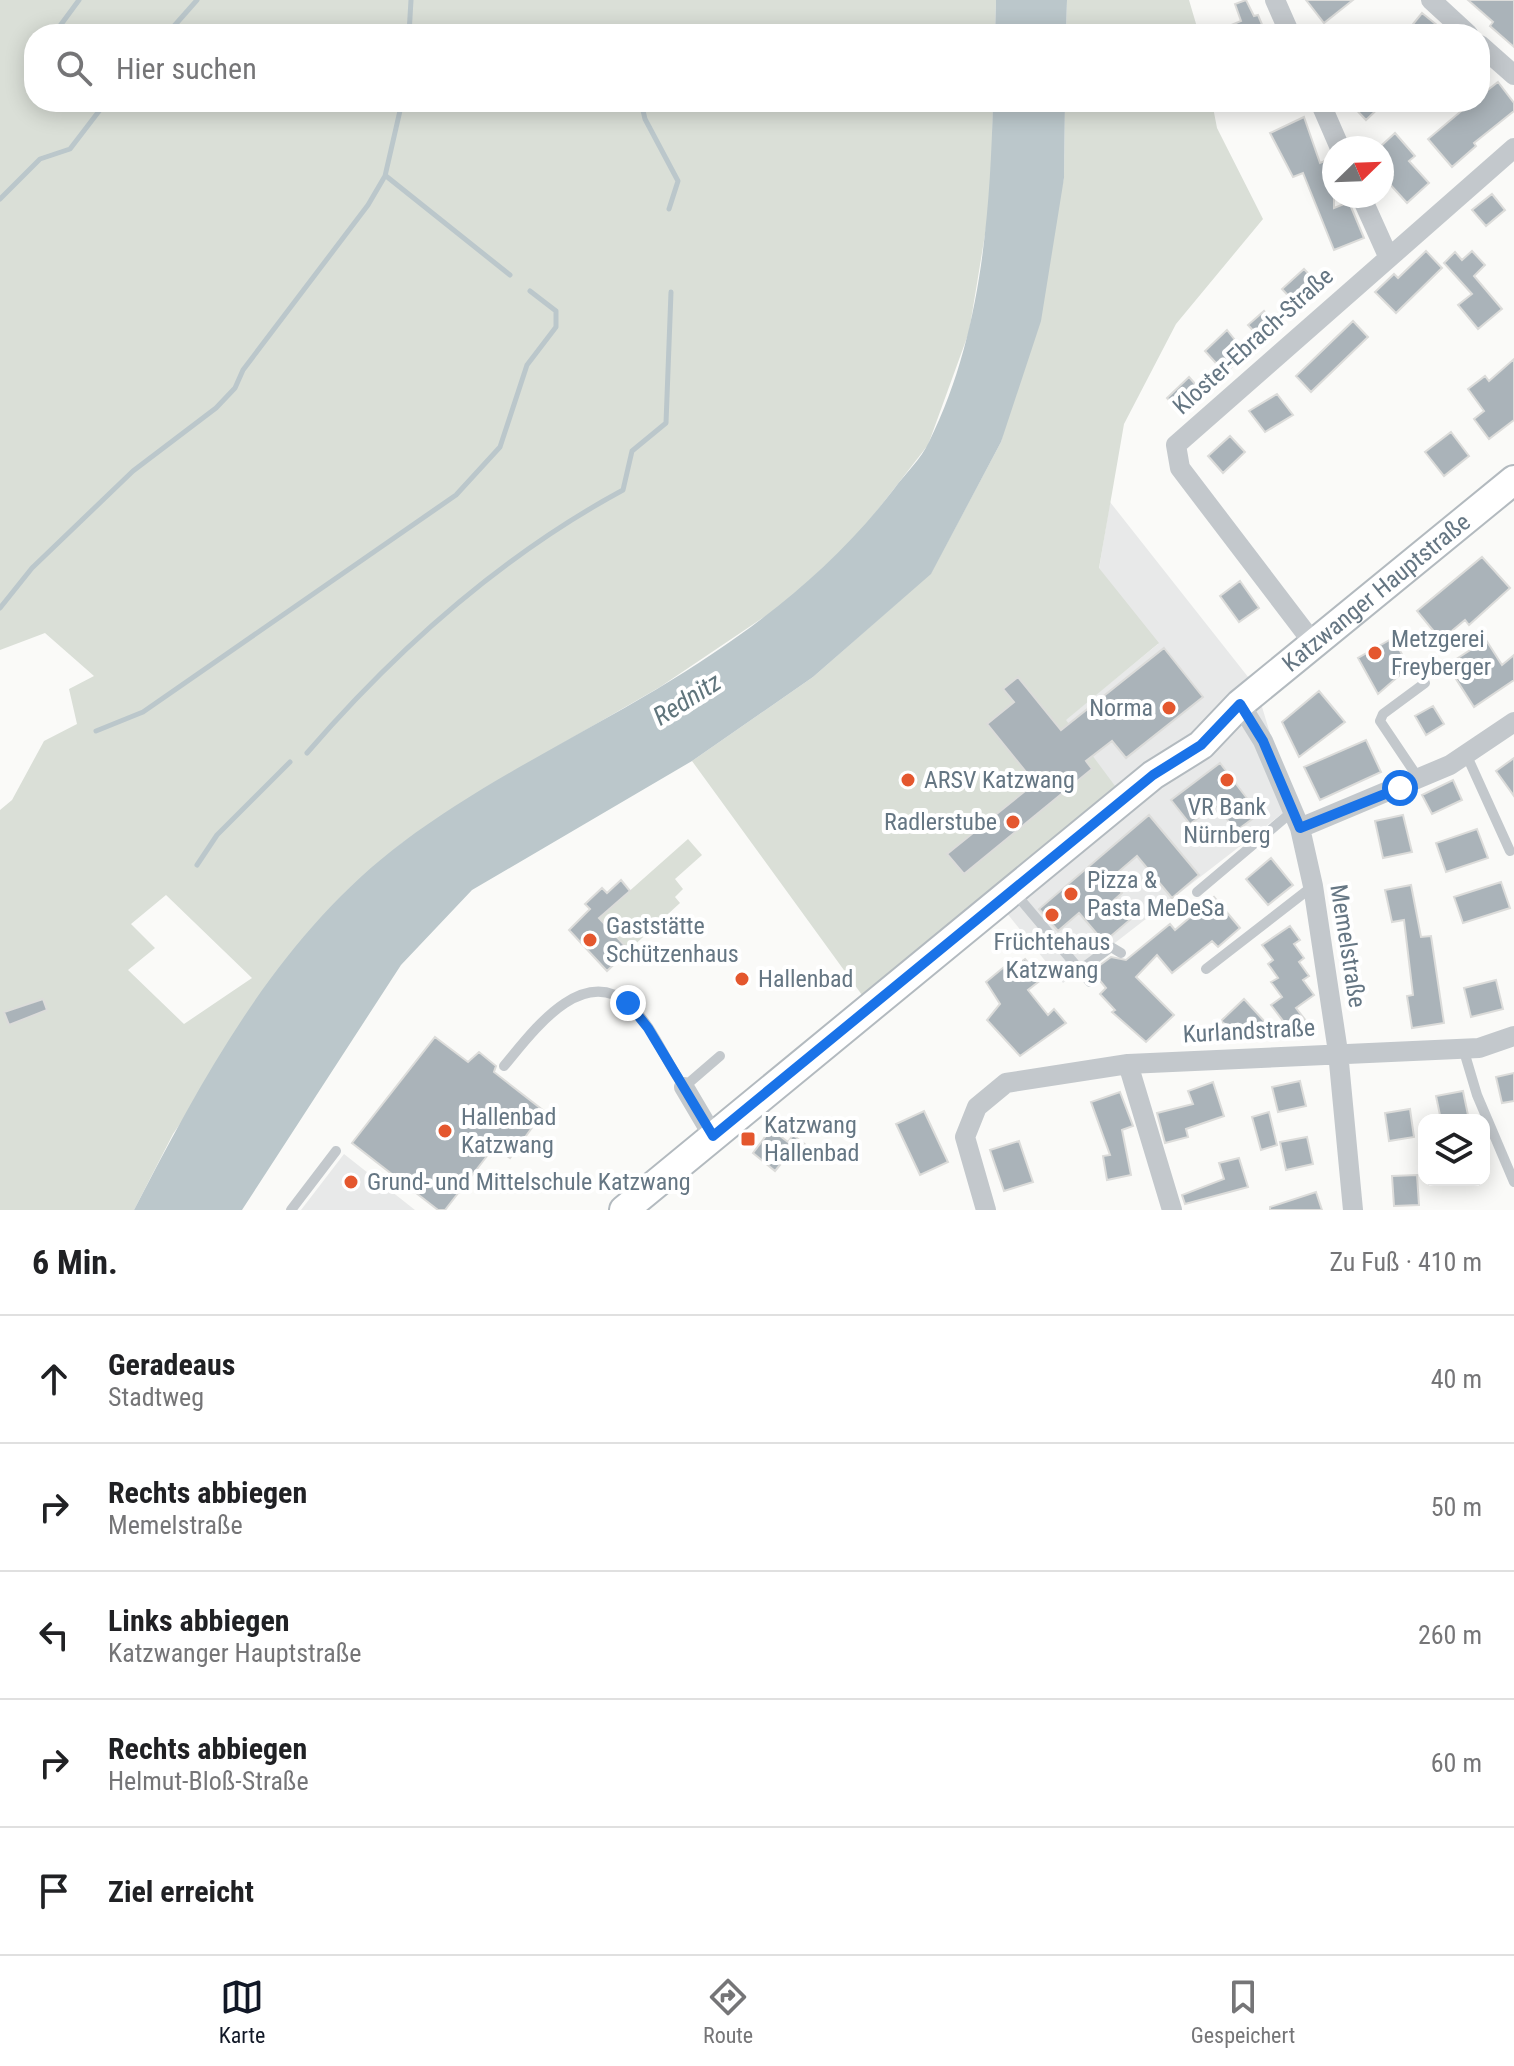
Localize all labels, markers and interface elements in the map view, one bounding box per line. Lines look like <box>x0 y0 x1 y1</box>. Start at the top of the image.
search box <box>24 24 1490 112</box>
icon: search <box>52 46 96 90</box>
text: Hier suchen <box>116 51 257 86</box>
north arrow <box>1322 136 1394 208</box>
street label: Kloster-Ebrach-Straße <box>1167 262 1339 420</box>
street label: Katzwanger Hauptstraße <box>1277 508 1476 678</box>
place label: Metzgerei Freyberger <box>1391 625 1491 681</box>
marker: Metzgerei Freyberger <box>1366 644 1384 662</box>
water label: Rednitz <box>648 667 726 731</box>
place label: Norma <box>1089 694 1153 722</box>
marker: Norma <box>1160 699 1178 717</box>
place label: ARSV Katzwang <box>924 766 1075 794</box>
route start <box>1382 770 1418 806</box>
marker: ARSV Katzwang <box>899 771 917 789</box>
marker: VR Bank Nürnberg <box>1218 771 1236 789</box>
place label: VR Bank Nürnberg <box>1183 793 1271 849</box>
place label: Radlerstube <box>884 808 997 836</box>
marker: Radlerstube <box>1004 813 1022 831</box>
place label: Pizza & Pasta MeDeSa <box>1087 866 1225 922</box>
street label: Memelstraße <box>1324 882 1372 1010</box>
marker: Pizza & Pasta MeDeSa <box>1062 885 1080 903</box>
marker: Früchtehaus Katzwang <box>1043 906 1061 924</box>
place label: Gaststätte Schützenhaus <box>606 912 739 968</box>
place label: Früchtehaus Katzwang <box>994 928 1110 984</box>
marker: Gaststätte Schützenhaus <box>581 931 599 949</box>
place label: Hallenbad <box>758 965 854 993</box>
marker: Hallenbad <box>733 970 751 988</box>
route end <box>610 985 646 1021</box>
street label: Kurlandstraße <box>1182 1014 1316 1048</box>
place label: Hallenbad Katzwang <box>461 1103 557 1159</box>
place label: Katzwang Hallenbad <box>764 1111 860 1167</box>
map controls <box>1418 1114 1490 1186</box>
button: layers <box>1418 1114 1490 1186</box>
marker: Hallenbad Katzwang <box>436 1122 454 1140</box>
marker: Katzwang Hallenbad <box>739 1130 757 1148</box>
place label: Grund- und Mittelschule Katzwang <box>367 1168 691 1196</box>
marker: Grund- und Mittelschule Katzwang <box>342 1173 360 1191</box>
text: 6 Min. <box>32 1242 118 1282</box>
text: Zu Fuß · 410 m <box>1329 1247 1482 1277</box>
text: Geradeaus <box>108 1347 235 1382</box>
icon: ahead <box>32 1357 76 1401</box>
text: 40 m <box>1431 1364 1482 1394</box>
text: Stadtweg <box>108 1382 204 1412</box>
text: Rechts abbiegen <box>108 1475 307 1510</box>
icon: right <box>32 1485 76 1529</box>
text: 50 m <box>1431 1492 1482 1522</box>
text: Memelstraße <box>108 1510 243 1540</box>
text: Links abbiegen <box>108 1603 290 1638</box>
icon: left <box>32 1613 76 1657</box>
text: 260 m <box>1418 1620 1482 1650</box>
text: Katzwanger Hauptstraße <box>108 1638 361 1668</box>
text: Rechts abbiegen <box>108 1731 307 1766</box>
icon: right <box>32 1741 76 1785</box>
text: 60 m <box>1431 1748 1482 1778</box>
text: Helmut-Bloß-Straße <box>108 1766 309 1796</box>
icon: arrive <box>32 1869 76 1913</box>
text: Ziel erreicht <box>108 1874 254 1909</box>
tab: Karte <box>219 1975 265 2048</box>
tab: Route <box>703 1975 753 2048</box>
tab: Gespeichert <box>1191 1975 1295 2048</box>

